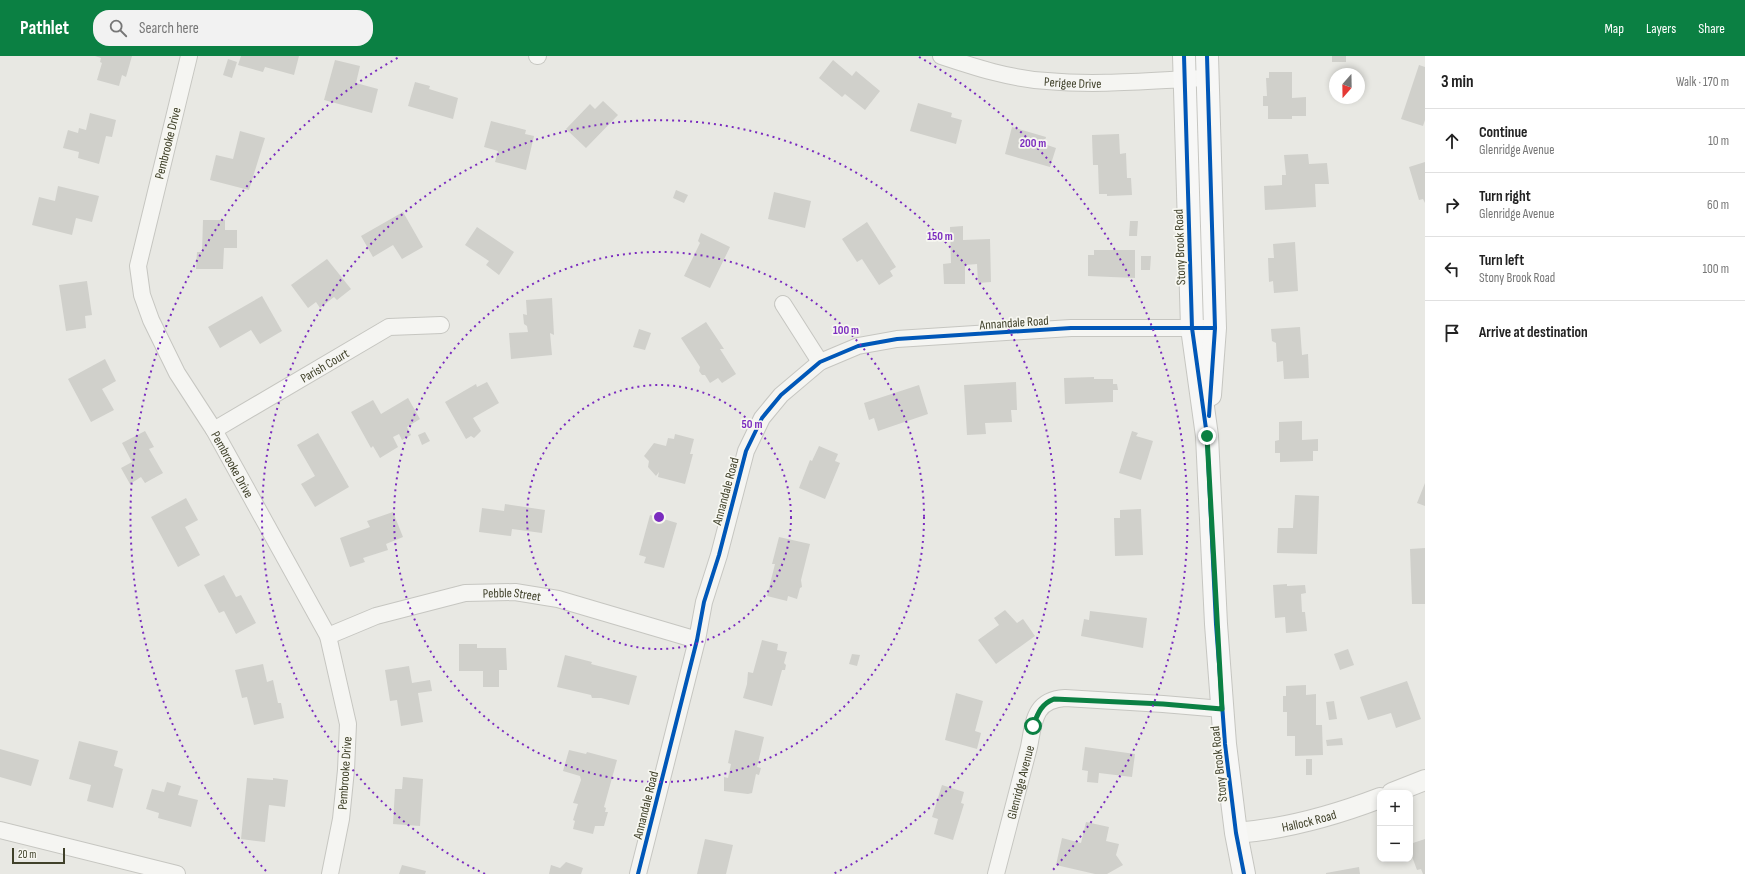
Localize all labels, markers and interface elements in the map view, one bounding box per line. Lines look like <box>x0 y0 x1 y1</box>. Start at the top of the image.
search box <box>93 10 373 46</box>
text: Pathlet <box>20 17 69 40</box>
icon: search <box>107 17 129 39</box>
text: Search here <box>139 19 199 38</box>
text: Map <box>1604 20 1624 37</box>
text: Layers <box>1646 20 1676 37</box>
text: Share <box>1698 20 1725 37</box>
north arrow <box>1329 68 1365 104</box>
text: 3 min <box>1441 72 1474 92</box>
street label: Perigee Drive <box>1044 74 1101 92</box>
text: Walk · 170 m <box>1676 74 1729 90</box>
street label: Pembrooke Drive <box>151 106 185 181</box>
text: Continue <box>1479 123 1528 142</box>
icon: ahead <box>1441 130 1463 152</box>
text: 10 m <box>1708 133 1729 149</box>
text: 200 m <box>1020 136 1046 151</box>
text: Glenridge Avenue <box>1479 142 1555 158</box>
text: Turn right <box>1479 187 1531 206</box>
icon: right <box>1441 194 1463 216</box>
text: 60 m <box>1707 197 1729 213</box>
text: Glenridge Avenue <box>1479 206 1555 222</box>
street label: Stony Brook Road <box>1171 209 1189 285</box>
text: 150 m <box>927 229 953 244</box>
text: Turn left <box>1479 251 1524 270</box>
icon: left <box>1441 258 1463 280</box>
text: 100 m <box>1702 261 1729 277</box>
text: Stony Brook Road <box>1479 270 1555 286</box>
street label: Annandale Road <box>978 313 1049 333</box>
icon: arrive <box>1441 322 1463 344</box>
text: 100 m <box>833 323 859 338</box>
text: Arrive at destination <box>1479 323 1588 342</box>
street label: Parish Court <box>298 345 352 386</box>
text: 50 m <box>742 417 762 432</box>
route end <box>1198 427 1216 445</box>
street label: Pembrooke Drive <box>207 429 257 501</box>
street label: Annandale Road <box>709 456 743 528</box>
centre of rings <box>652 510 666 524</box>
street label: Pebble Street <box>483 585 542 605</box>
route start <box>1024 717 1042 735</box>
street label: Stony Brook Road <box>1207 725 1231 803</box>
street label: Pembrooke Drive <box>334 736 356 810</box>
street label: Glenridge Avenue <box>1004 744 1038 821</box>
street label: Annandale Road <box>630 770 662 842</box>
map controls <box>1377 790 1413 862</box>
button: + <box>1377 790 1413 826</box>
street label: Hallock Road <box>1280 807 1338 836</box>
button: − <box>1377 826 1413 862</box>
scale bar <box>12 846 65 865</box>
text: 20 m <box>18 848 36 861</box>

